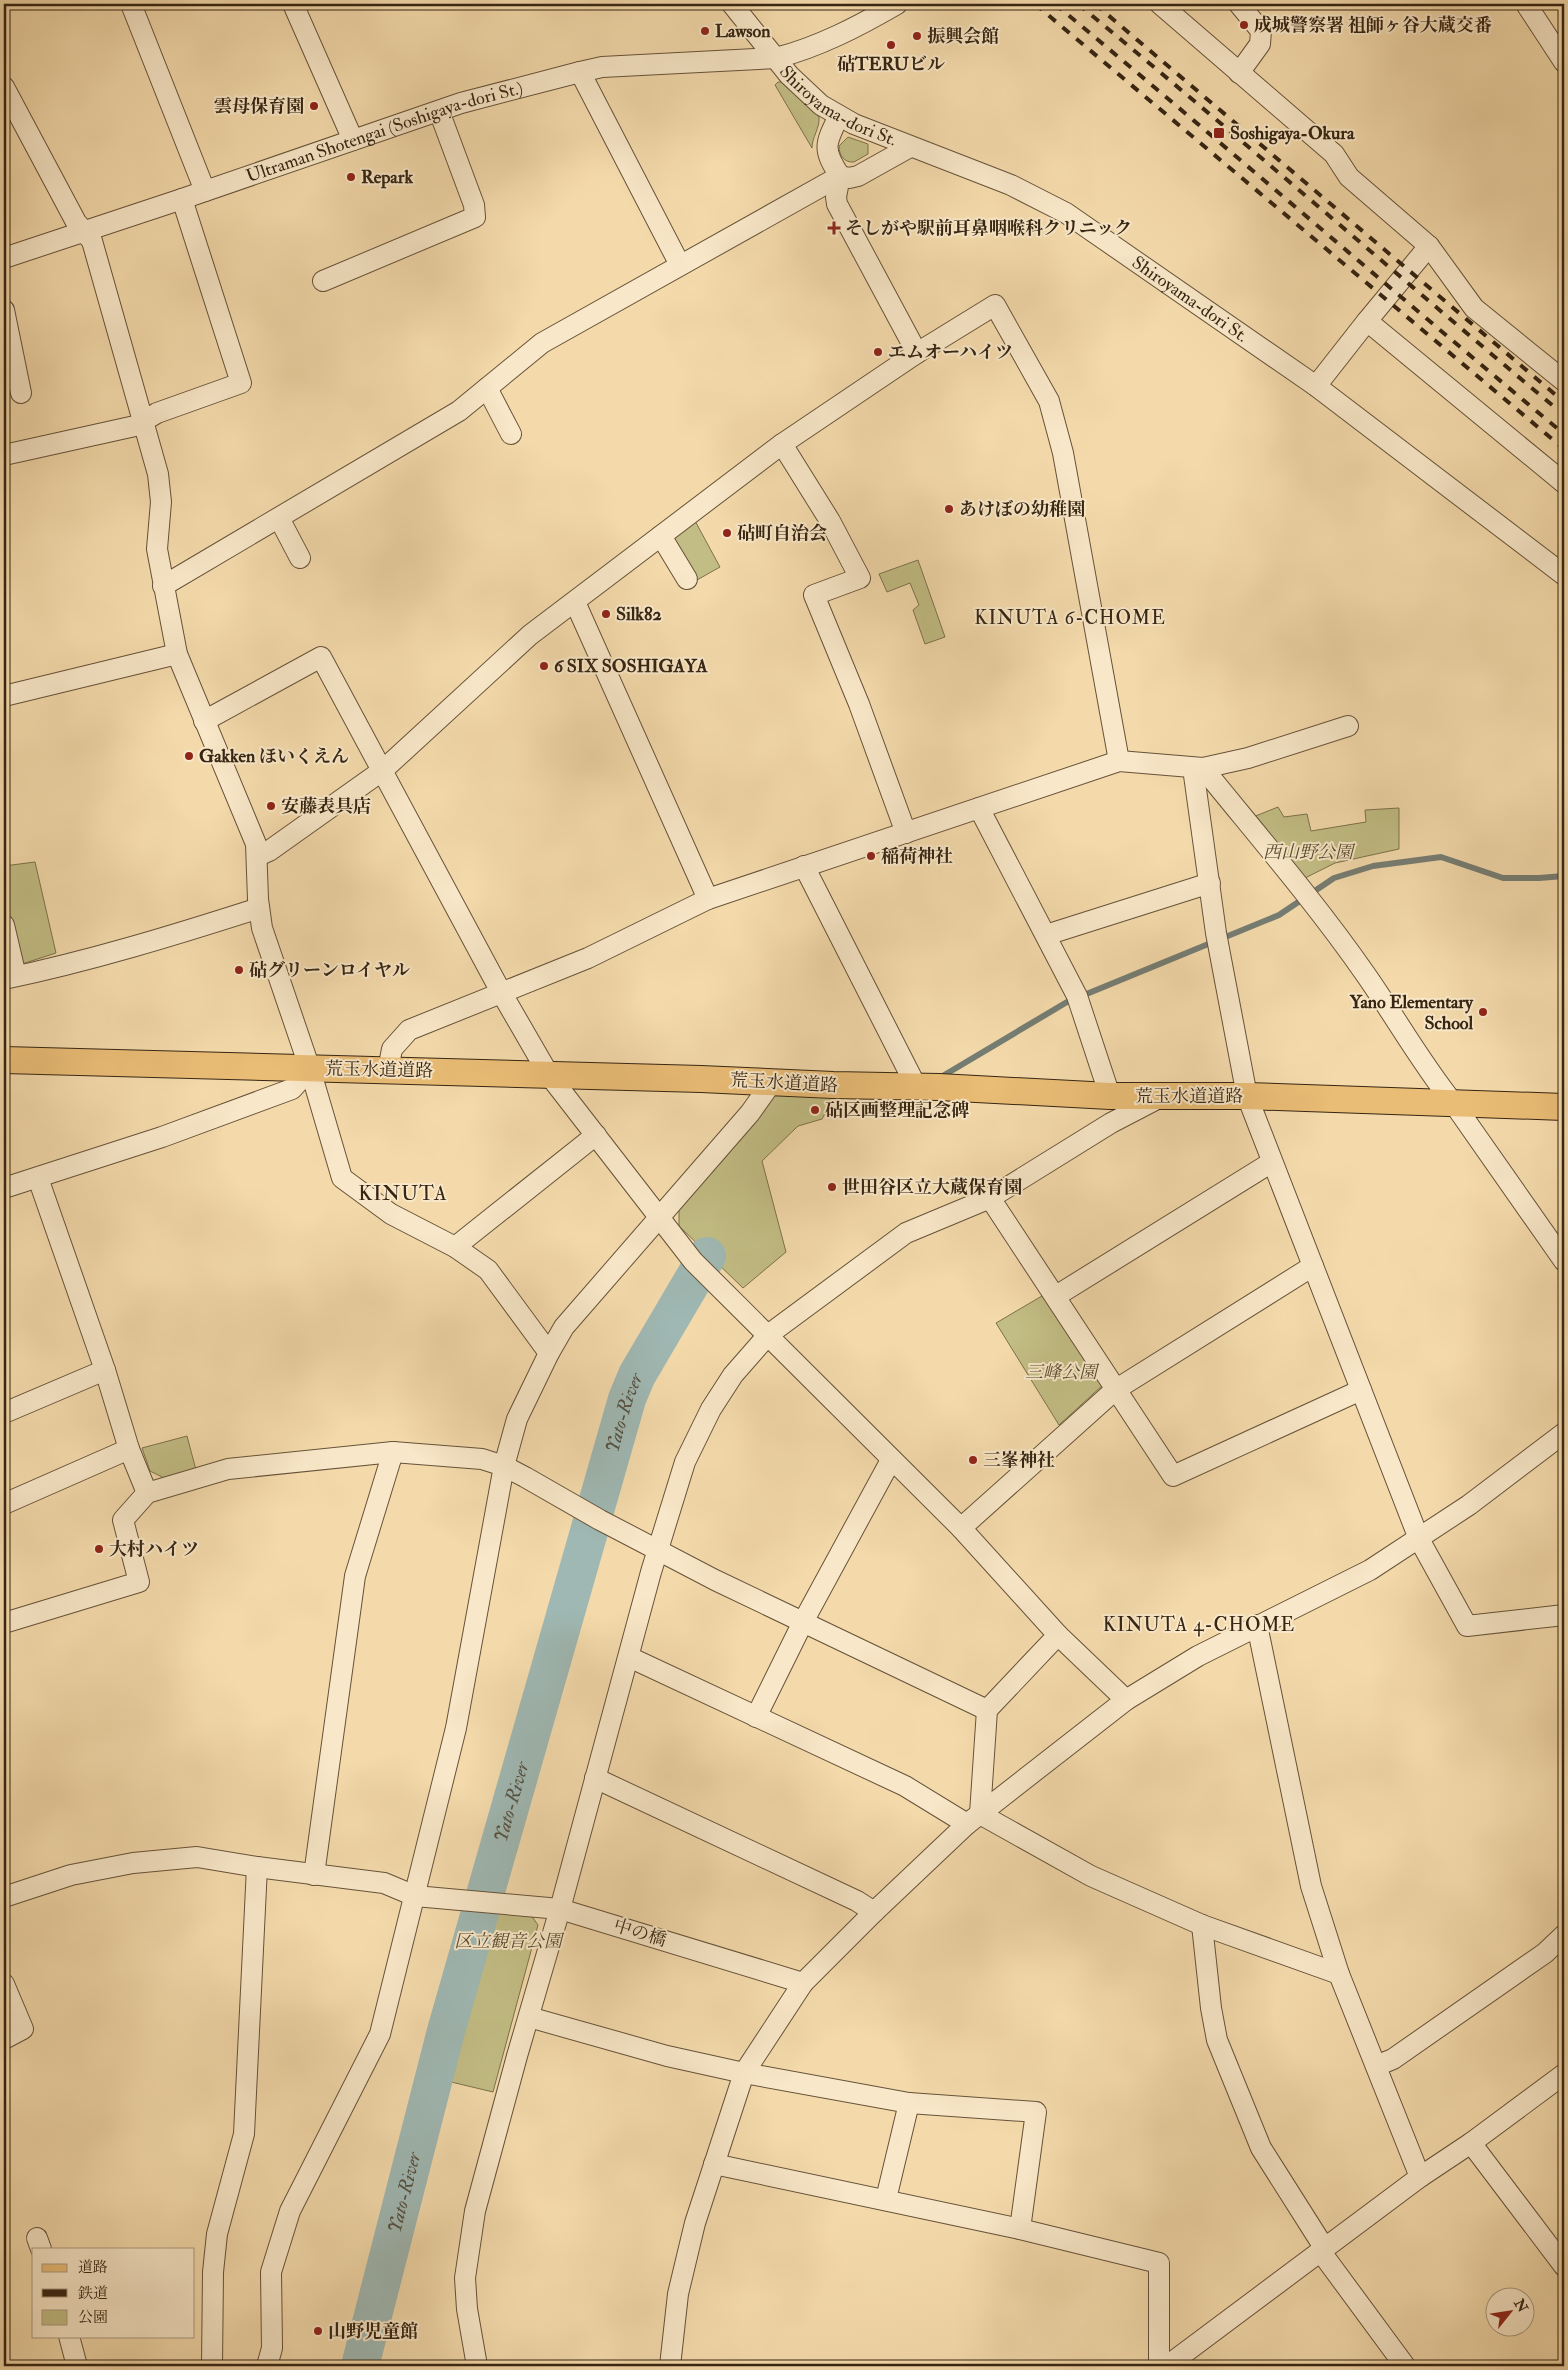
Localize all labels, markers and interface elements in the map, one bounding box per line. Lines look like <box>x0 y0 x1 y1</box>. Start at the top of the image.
place label: 成城警察署 祖師ヶ谷大蔵交番 <box>1254 14 1492 37</box>
marker: 成城警察署 祖師ヶ谷大蔵交番 <box>1238 19 1250 31</box>
place label: Lawson <box>715 20 771 43</box>
marker: Lawson <box>699 25 711 37</box>
place label: 振興会館 <box>927 25 999 48</box>
marker: 振興会館 <box>911 30 923 42</box>
marker: 砧TERUビル <box>885 39 897 51</box>
place label: 砧TERUビル <box>837 53 945 76</box>
street label: Shiroyama-dori St. <box>774 61 900 151</box>
street label: Ultraman Shotengai (Soshigaya-dori St.) <box>243 76 525 188</box>
place label: 雲母保育園 <box>214 95 304 118</box>
marker: 雲母保育園 <box>308 100 320 112</box>
place label: Soshigaya-Okura <box>1230 122 1355 145</box>
marker: Soshigaya-Okura <box>1212 126 1226 140</box>
place label: Repark <box>361 166 413 189</box>
marker: Repark <box>345 171 357 183</box>
place label: そしがや駅前耳鼻咽喉科クリニック <box>845 217 1132 240</box>
marker: そしがや駅前耳鼻咽喉科クリニック <box>827 221 841 235</box>
street label: Shiroyama-dori St. <box>1128 251 1253 347</box>
place label: エムオーハイツ <box>888 341 1013 364</box>
marker: エムオーハイツ <box>872 346 884 358</box>
place label: あけぼの幼稚園 <box>959 498 1085 521</box>
marker: あけぼの幼稚園 <box>943 503 955 515</box>
place label: 砧町自治会 <box>737 522 827 545</box>
marker: 砧町自治会 <box>721 527 733 539</box>
place label: Silk82 <box>616 603 662 626</box>
district label: KINUTA 6-CHOME <box>974 606 1166 630</box>
marker: Silk82 <box>600 608 612 620</box>
place label: 6 SIX SOSHIGAYA <box>554 655 708 678</box>
marker: 6 SIX SOSHIGAYA <box>538 660 550 672</box>
place label: Gakken ほいくえん <box>199 745 349 768</box>
marker: Gakken ほいくえん <box>183 750 195 762</box>
place label: 安藤表具店 <box>281 795 371 818</box>
marker: 安藤表具店 <box>265 800 277 812</box>
park label: 西山野公園 <box>1263 841 1356 864</box>
place label: 稲荷神社 <box>881 845 953 868</box>
marker: 稲荷神社 <box>865 850 877 862</box>
place label: 砧グリーンロイヤル <box>249 959 410 982</box>
marker: 砧グリーンロイヤル <box>233 964 245 976</box>
place label: Yano Elementary School <box>1349 991 1474 1035</box>
marker: Yano Elementary School <box>1477 1006 1489 1018</box>
street label: 荒玉水道道路 <box>325 1058 433 1082</box>
street label: 荒玉水道道路 <box>729 1069 839 1097</box>
street label: 荒玉水道道路 <box>1135 1085 1243 1108</box>
place label: 砧区画整理記念碑 <box>825 1099 969 1122</box>
marker: 砧区画整理記念碑 <box>809 1104 821 1116</box>
place label: 世田谷区立大蔵保育園 <box>842 1176 1022 1199</box>
district label: KINUTA <box>358 1181 448 1206</box>
marker: 世田谷区立大蔵保育園 <box>826 1181 838 1193</box>
park label: 三峰公園 <box>1025 1361 1100 1384</box>
water label: Yato-River <box>600 1369 649 1456</box>
place label: 三峯神社 <box>983 1449 1055 1472</box>
marker: 三峯神社 <box>967 1454 979 1466</box>
place label: 大村ハイツ <box>109 1538 199 1561</box>
marker: 大村ハイツ <box>93 1543 105 1555</box>
district label: KINUTA 4-CHOME <box>1103 1613 1295 1637</box>
water label: Yato-River <box>489 1758 535 1845</box>
street label: 中の橋 <box>611 1914 669 1952</box>
park label: 区立観音公園 <box>454 1930 565 1953</box>
water label: Yato-River <box>383 2149 427 2235</box>
legend <box>32 2248 195 2338</box>
text: 道路 <box>78 2258 108 2277</box>
text: 鉄道 <box>78 2284 108 2303</box>
north arrow <box>1486 2288 1536 2338</box>
text: N <box>1510 2295 1532 2316</box>
text: 公園 <box>78 2308 108 2327</box>
place label: 山野児童館 <box>328 2320 418 2343</box>
marker: 山野児童館 <box>312 2325 324 2337</box>

